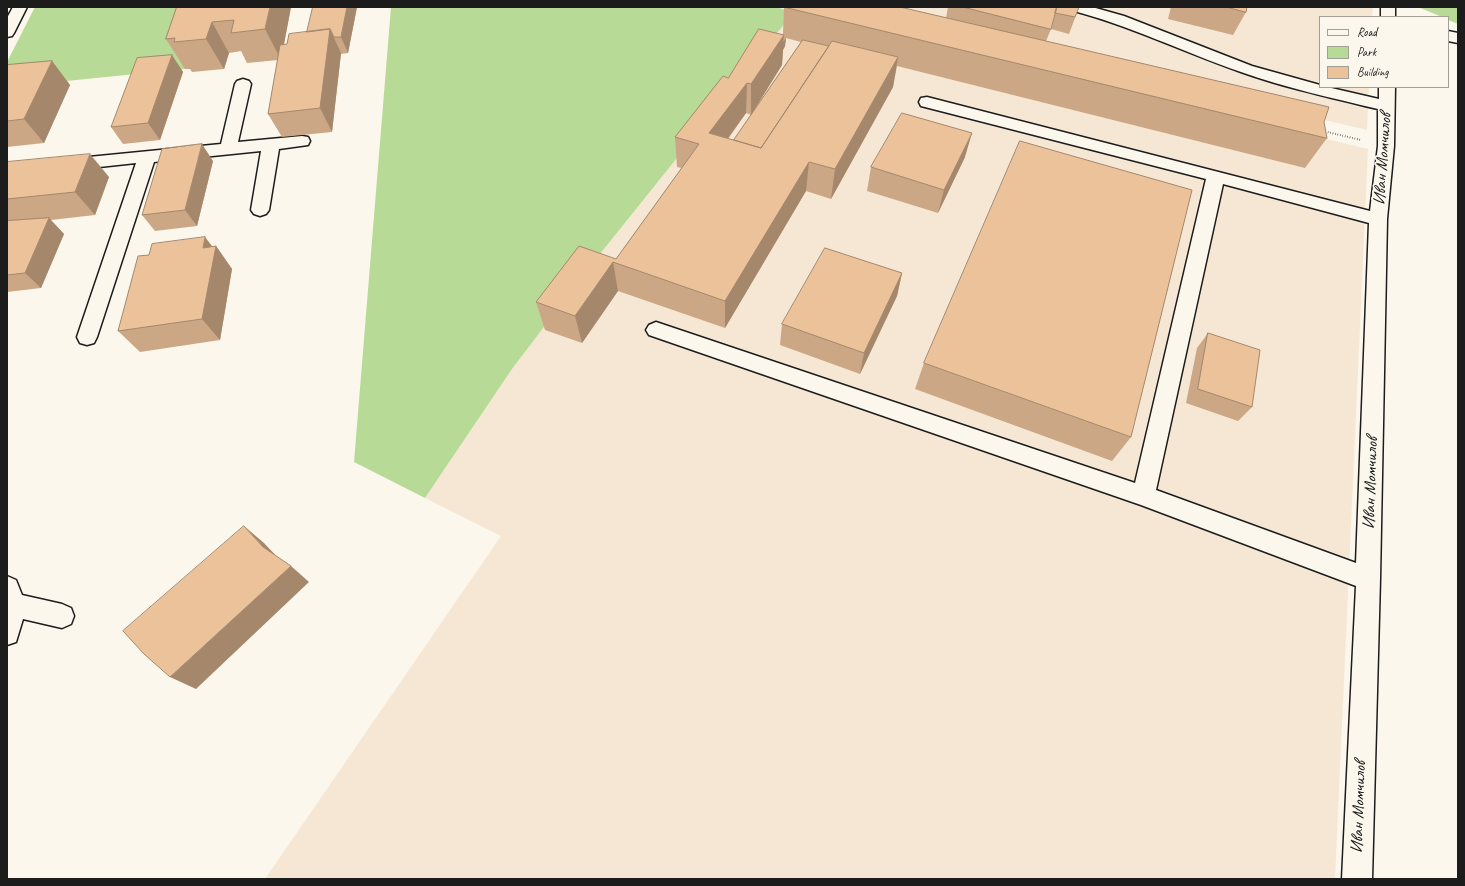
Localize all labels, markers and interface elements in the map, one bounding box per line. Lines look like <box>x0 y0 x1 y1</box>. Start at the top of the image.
legend <box>1319 16 1449 88</box>
text: Road <box>1357 24 1377 40</box>
text: Park <box>1357 44 1376 60</box>
text: Building <box>1357 64 1389 80</box>
street label: Иван Момчилов <box>1370 112 1396 206</box>
street label: Иван Момчилов <box>1359 437 1383 529</box>
street label: Иван Момчилов <box>1347 761 1371 853</box>

